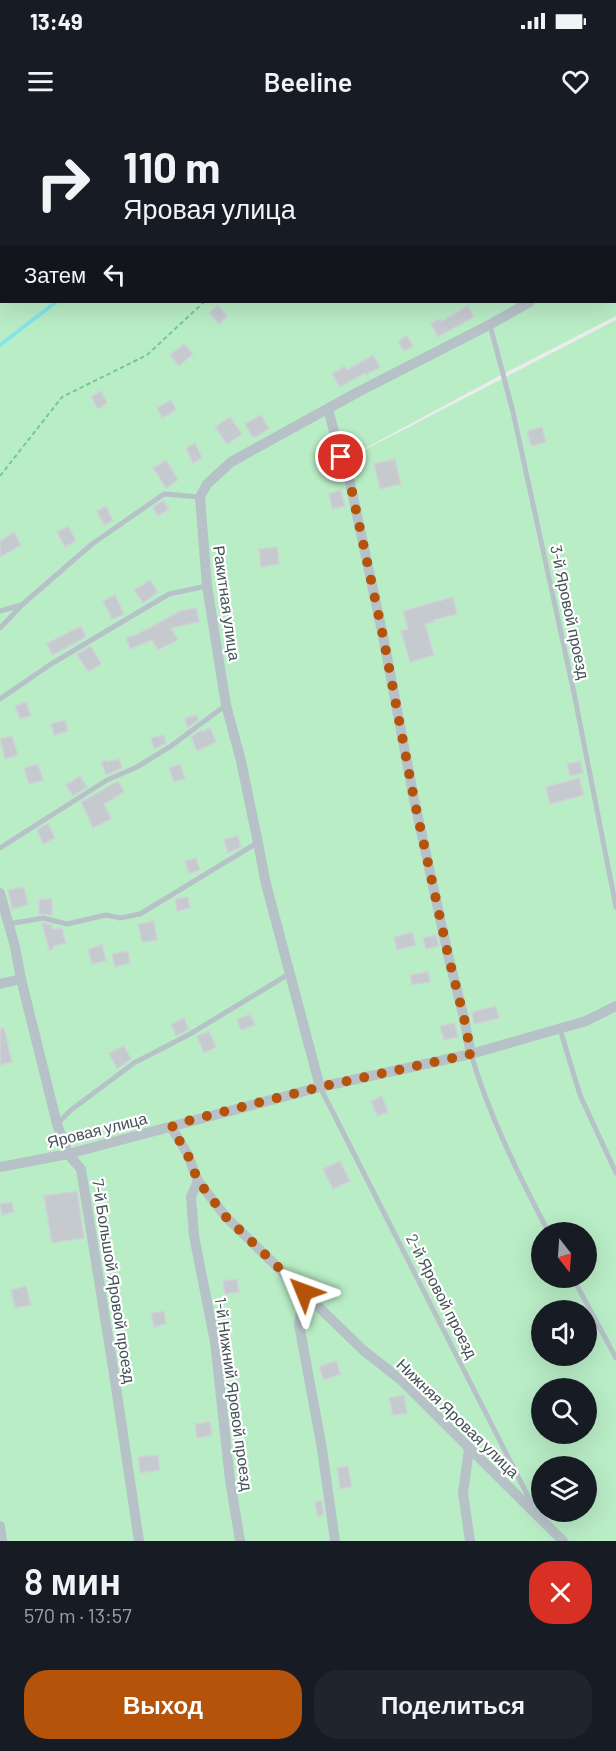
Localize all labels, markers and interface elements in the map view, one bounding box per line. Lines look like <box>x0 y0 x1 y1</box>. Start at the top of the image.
text: 13:49 <box>30 8 83 34</box>
icon: menu <box>24 65 57 98</box>
text: Beeline <box>264 65 352 97</box>
icon: heart <box>559 65 592 98</box>
text: 110 m <box>123 141 220 191</box>
icon: right <box>24 144 102 222</box>
text: Яровая улица <box>123 192 296 224</box>
icon: left <box>98 258 131 291</box>
text: Затем <box>24 261 86 287</box>
pin <box>315 431 366 482</box>
icon: arrive <box>324 440 357 473</box>
street label: 3-й Яровой проезд <box>547 543 594 681</box>
street label: Ракитная улица <box>210 544 245 662</box>
street label: Яровая улица <box>45 1108 149 1151</box>
street label: 7-й Большой Яровой проезд <box>89 1177 140 1385</box>
north arrow <box>531 1222 597 1288</box>
map controls <box>531 1222 597 1522</box>
street label: 2-й Яровой проезд <box>403 1230 482 1362</box>
position arrow <box>272 1260 336 1324</box>
street label: 1-й Нижний Яровой проезд <box>212 1296 258 1493</box>
button: sound <box>531 1300 597 1366</box>
street label: Нижняя Яровая улица <box>393 1354 524 1481</box>
button: search <box>531 1378 597 1444</box>
button: layers <box>531 1456 597 1522</box>
text: 8 мин <box>24 1559 121 1602</box>
button: close <box>529 1561 592 1624</box>
text: 570 m · 13:57 <box>24 1603 132 1627</box>
button: Выход <box>24 1670 302 1739</box>
button: Поделиться <box>314 1670 592 1739</box>

